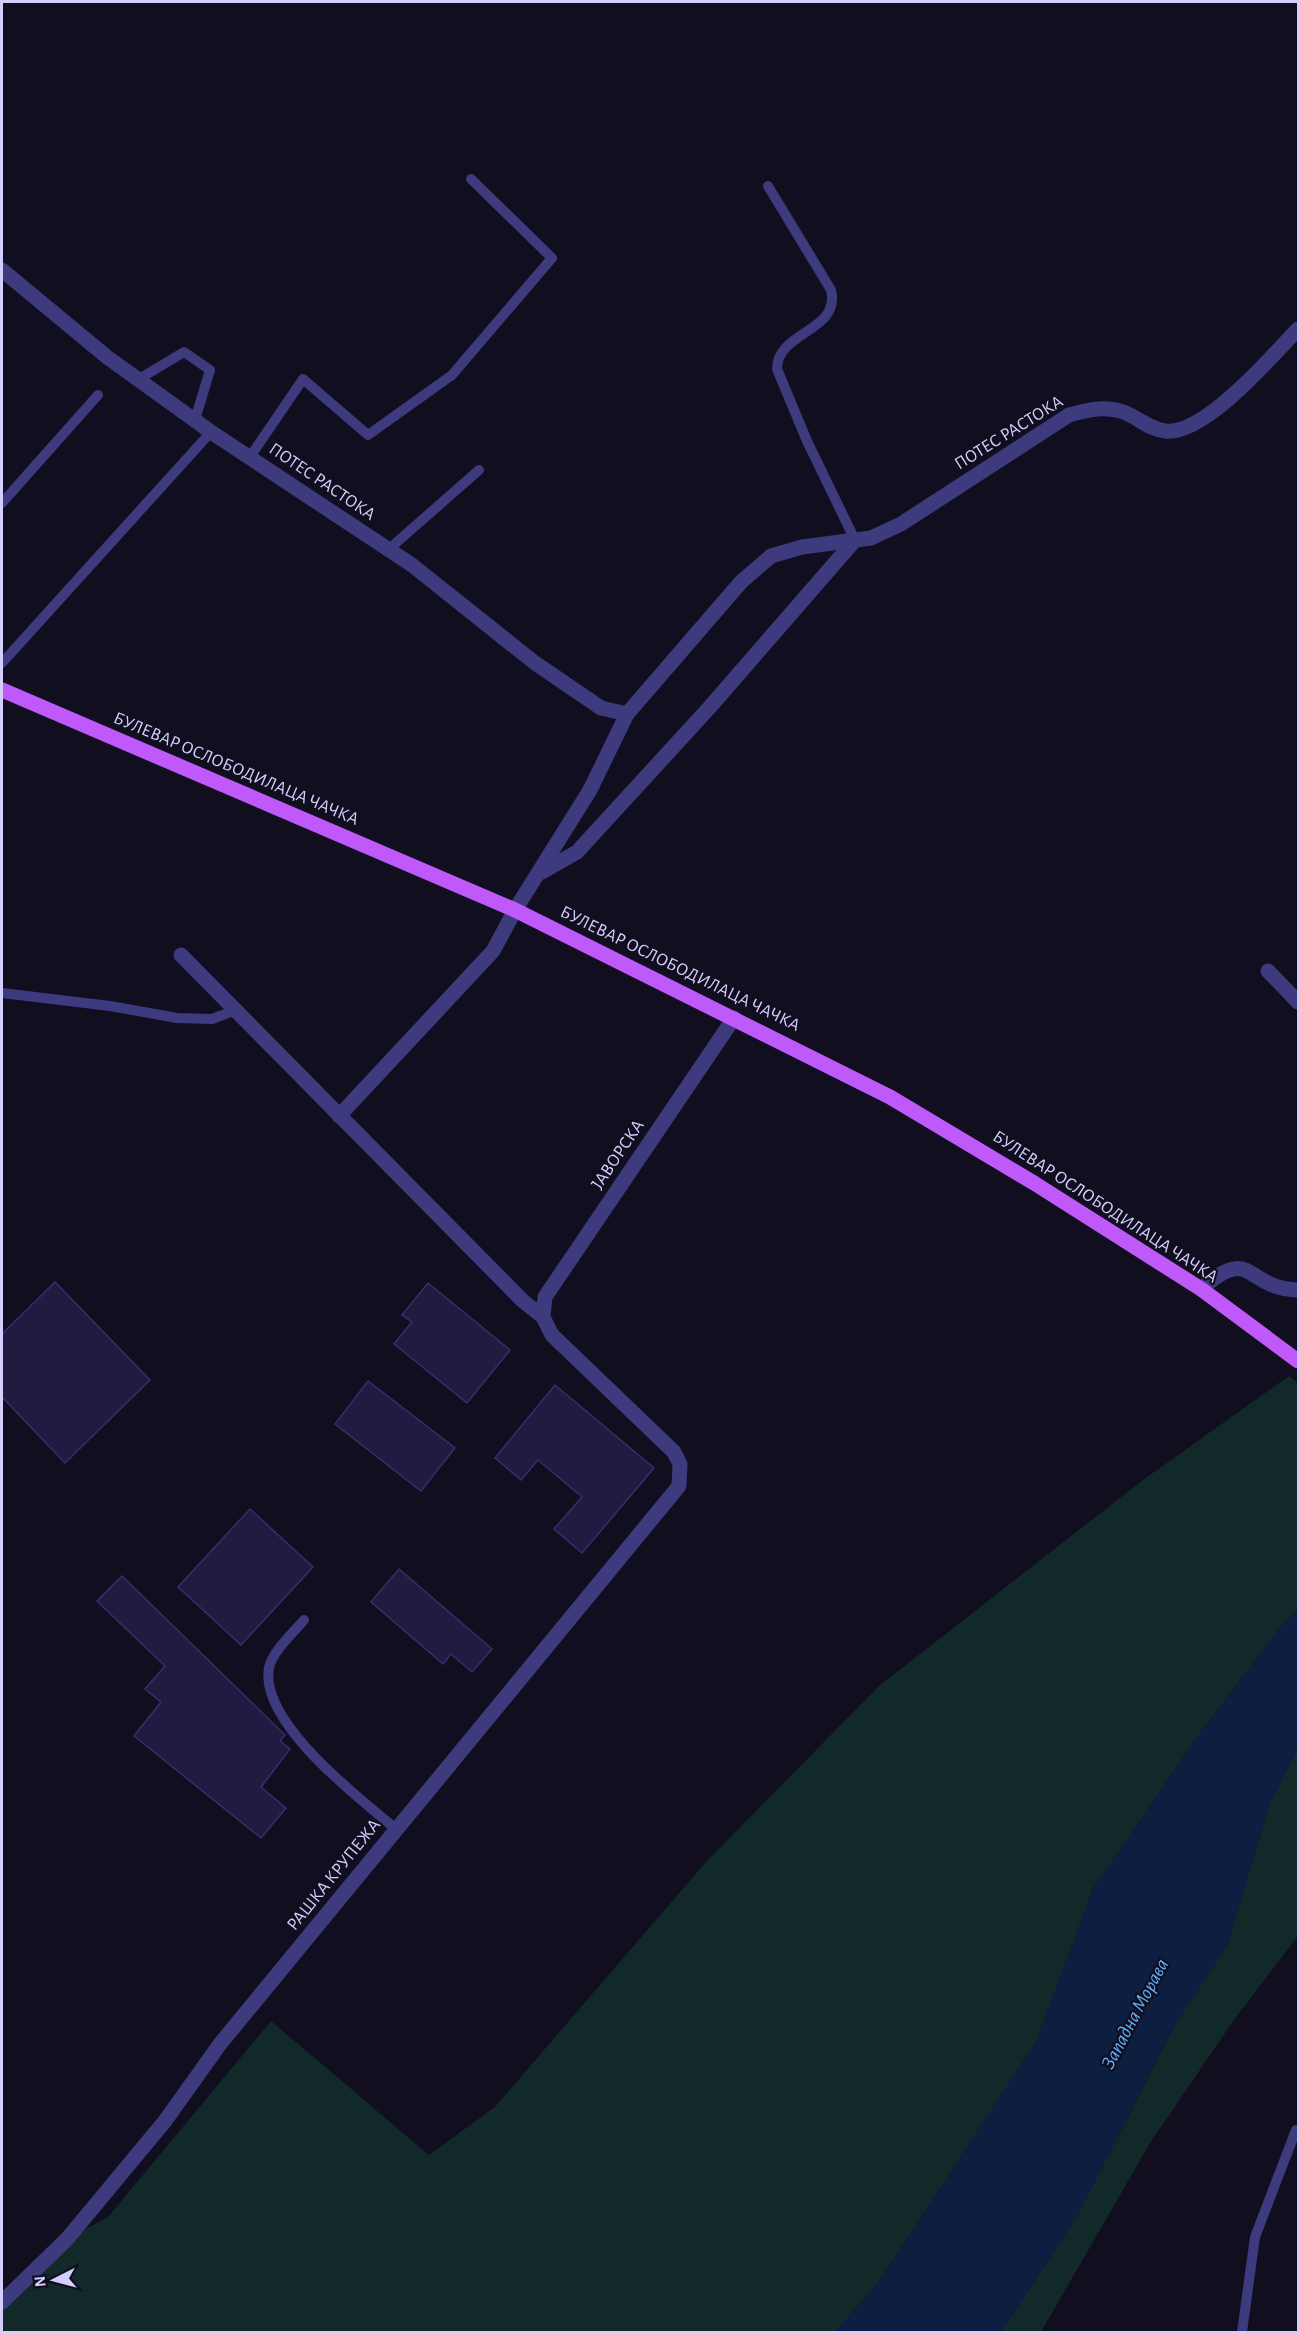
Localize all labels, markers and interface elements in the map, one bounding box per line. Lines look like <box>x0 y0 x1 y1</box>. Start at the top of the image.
street label: ПОТЕС РАСТОКА <box>952 392 1067 473</box>
street label: ПОТЕС РАСТОКА <box>266 440 379 524</box>
street label: БУЛЕВАР ОСЛОБОДИЛАЦА ЧАЧКА <box>111 709 362 829</box>
street label: БУЛЕВАР ОСЛОБОДИЛАЦА ЧАЧКА <box>557 903 803 1035</box>
street label: ЈАВОРСКА <box>588 1117 648 1193</box>
street label: БУЛЕВАР ОСЛОБОДИЛАЦА ЧАЧКА <box>989 1127 1221 1287</box>
street label: РАШКА КРУПЕЖА <box>284 1816 384 1934</box>
water label: Западна Морава <box>1098 1956 1172 2072</box>
north arrow <box>24 2250 84 2310</box>
text: N <box>32 2275 49 2288</box>

